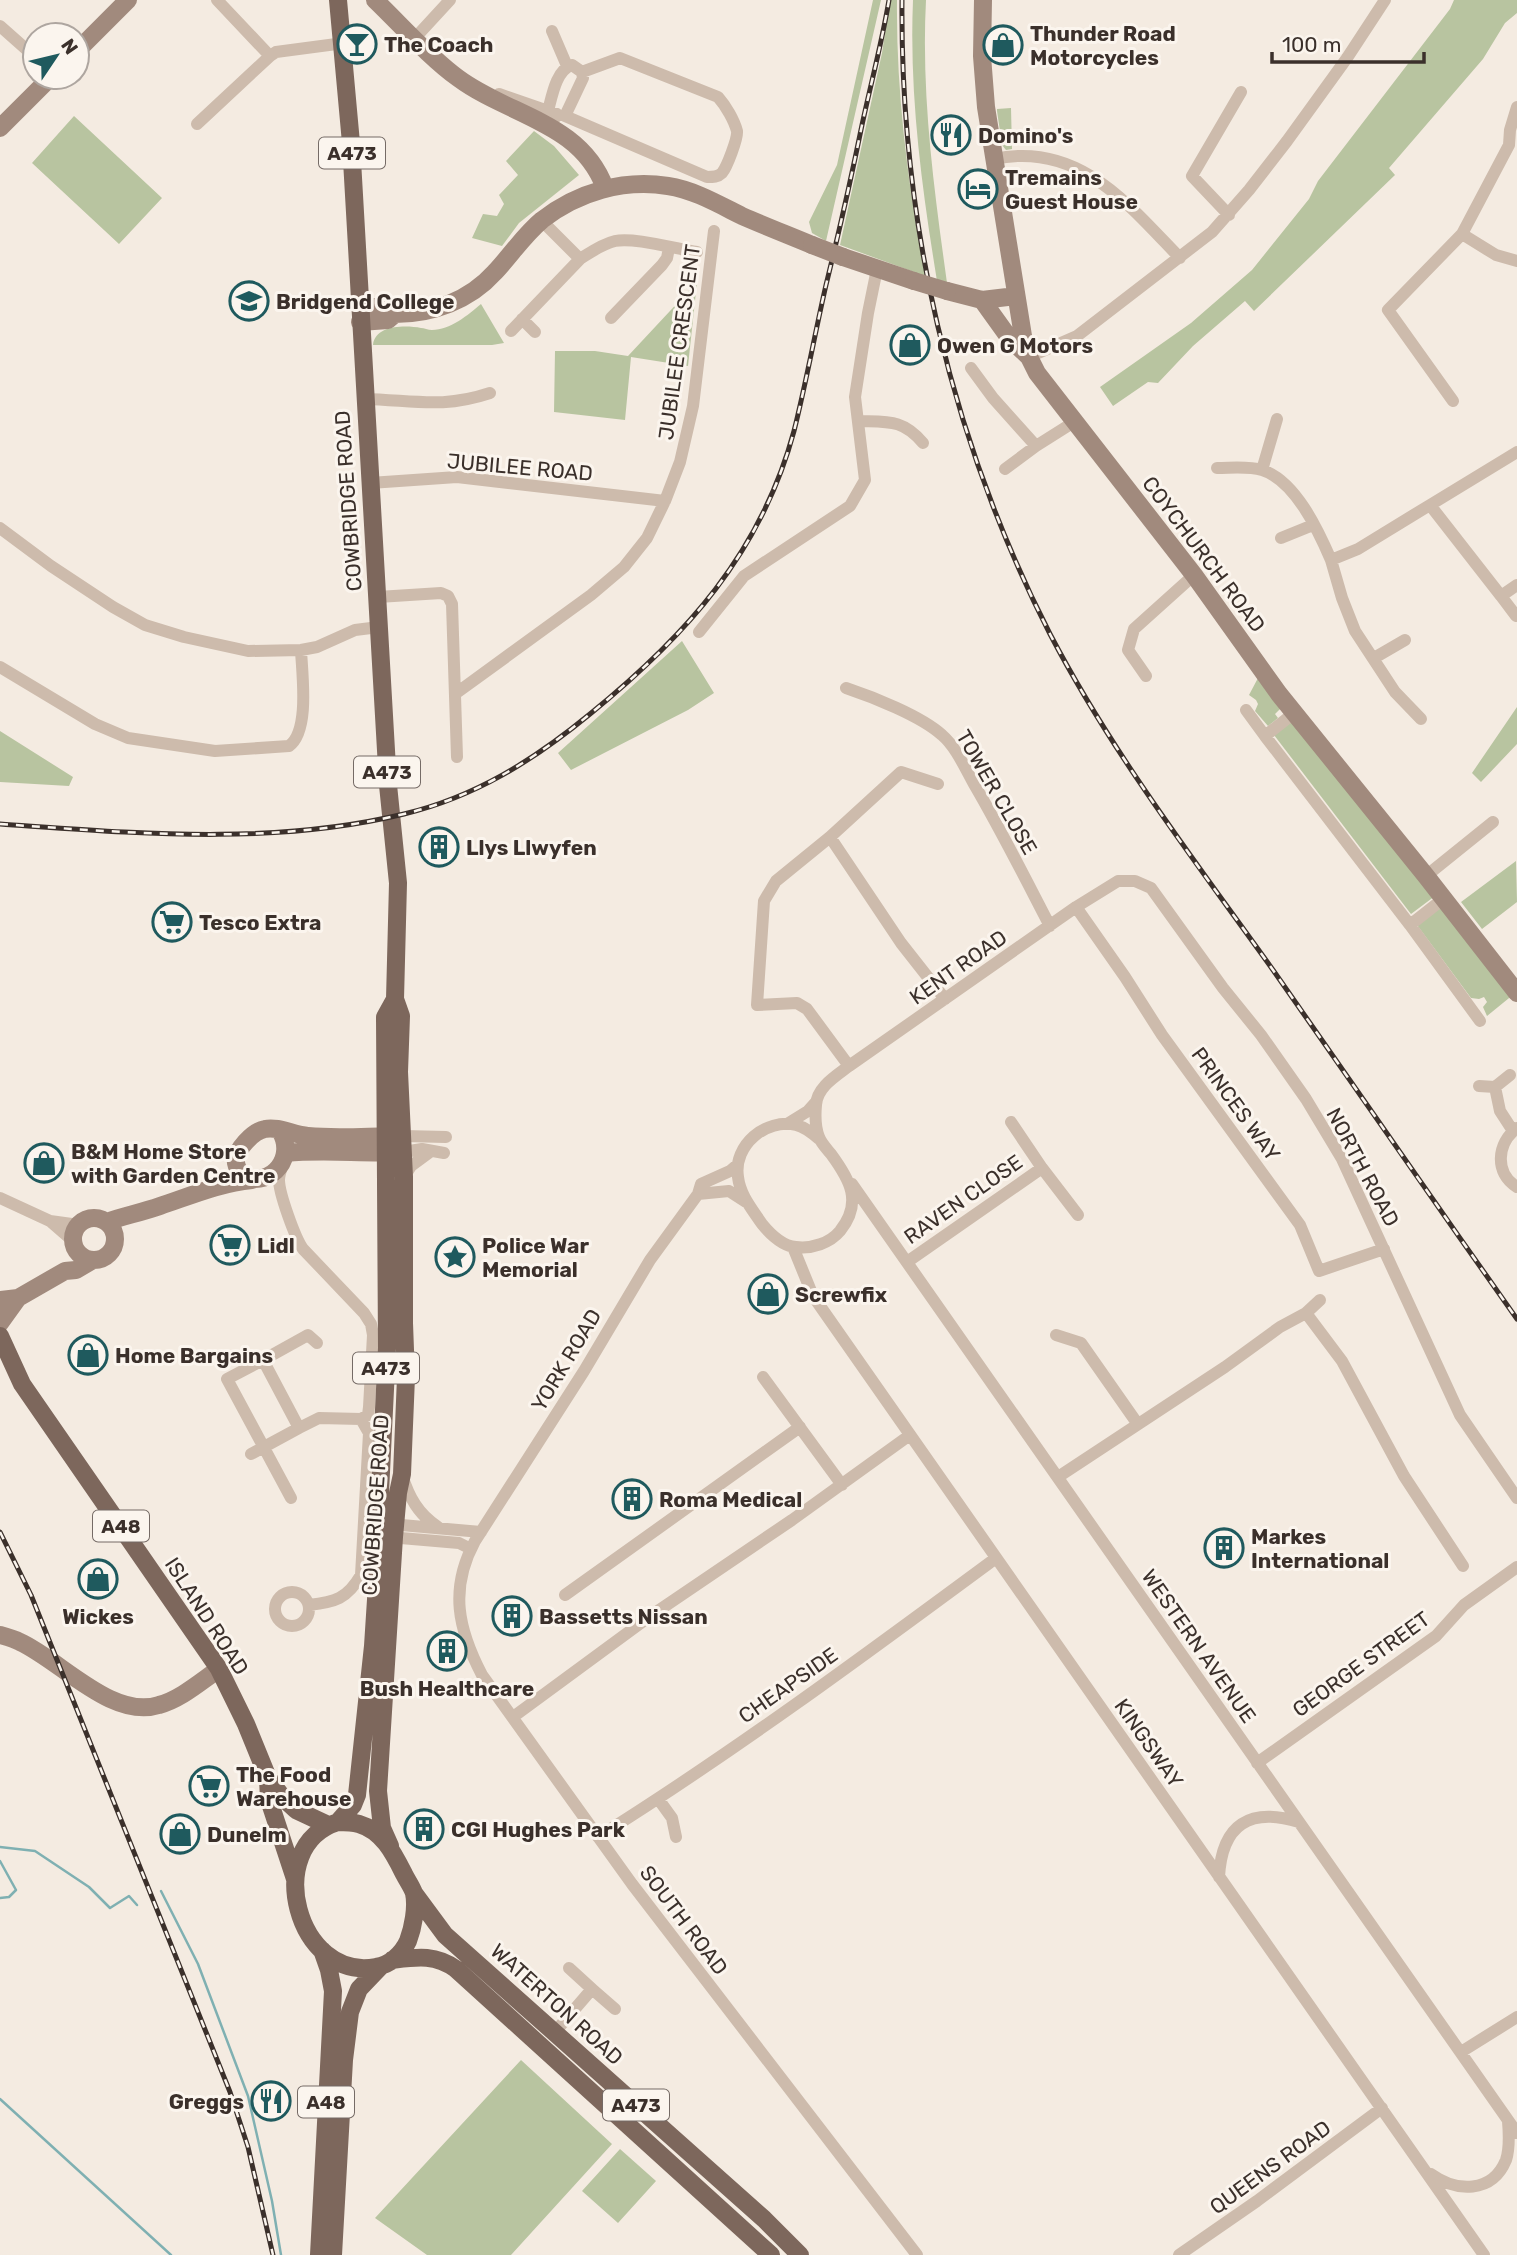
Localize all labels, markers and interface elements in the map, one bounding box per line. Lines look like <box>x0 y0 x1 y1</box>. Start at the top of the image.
north arrow <box>21 21 91 91</box>
place label: Thunder Road Motorcycles <box>1030 21 1176 70</box>
scale bar <box>1272 21 1424 65</box>
bar icon: The Coach <box>336 23 378 65</box>
shop icon: Thunder Road Motorcycles <box>982 24 1024 66</box>
place label: The Coach <box>384 32 494 57</box>
text: 100 m <box>1282 32 1341 57</box>
text: N <box>56 34 83 59</box>
restaurant icon: Domino's <box>930 114 972 156</box>
place label: Domino's <box>978 123 1073 148</box>
road number: A473 <box>319 138 385 168</box>
place label: Tremains Guest House <box>1005 165 1138 214</box>
hotel icon: Tremains Guest House <box>957 168 999 210</box>
street label: JUBILEE CRESCENT <box>653 243 705 441</box>
school or university icon: Bridgend College <box>228 280 270 322</box>
place label: Bridgend College <box>276 289 454 314</box>
shop icon: Owen G Motors <box>889 324 931 366</box>
place label: Owen G Motors <box>937 333 1093 358</box>
street label: COWBRIDGE ROAD <box>329 410 367 592</box>
street label: JUBILEE ROAD <box>446 448 594 486</box>
street label: COYCHURCH ROAD <box>1137 471 1271 637</box>
street label: TOWER CLOSE <box>951 725 1043 859</box>
road number: A473 <box>354 757 420 788</box>
building icon: Llys Llwyfen <box>418 826 460 868</box>
place label: Llys Llwyfen <box>466 835 597 860</box>
supermarket icon: Tesco Extra <box>151 901 193 943</box>
place label: Tesco Extra <box>199 910 321 935</box>
street label: KENT ROAD <box>905 924 1011 1010</box>
street label: PRINCES WAY <box>1186 1042 1286 1166</box>
street label: NORTH ROAD <box>1321 1103 1405 1231</box>
place label: B&M Home Store with Garden Centre <box>71 1139 276 1188</box>
shop icon: B&M Home Store with Garden Centre <box>23 1142 65 1184</box>
street label: RAVEN CLOSE <box>899 1149 1027 1249</box>
supermarket icon: Lidl <box>209 1224 251 1266</box>
place label: Lidl <box>257 1233 295 1258</box>
place label: Police War Memorial <box>482 1233 590 1282</box>
place icon: Police War Memorial <box>434 1236 476 1278</box>
shop icon: Screwfix <box>747 1273 789 1315</box>
place label: Screwfix <box>795 1282 888 1307</box>
street label: YORK ROAD <box>526 1304 606 1416</box>
shop icon: Home Bargains <box>67 1334 109 1376</box>
place label: Home Bargains <box>115 1343 273 1368</box>
road number: A473 <box>353 1352 419 1384</box>
street label: COWBRIDGE ROAD <box>356 1414 394 1596</box>
building icon: Roma Medical <box>611 1478 653 1520</box>
place label: Roma Medical <box>659 1487 802 1512</box>
road number: A48 <box>93 1510 149 1542</box>
place label: Markes International <box>1251 1524 1389 1573</box>
building icon: Markes International <box>1203 1527 1245 1569</box>
street label: ISLAND ROAD <box>160 1553 254 1679</box>
shop icon: Wickes <box>77 1558 119 1600</box>
street label: WESTERN AVENUE <box>1137 1564 1261 1728</box>
building icon: Bassetts Nissan <box>491 1595 533 1637</box>
place label: Wickes <box>62 1604 134 1629</box>
place label: Bassetts Nissan <box>539 1604 708 1629</box>
street label: GEORGE STREET <box>1288 1606 1434 1722</box>
building icon: Bush Healthcare <box>426 1630 468 1672</box>
street label: CHEAPSIDE <box>734 1642 842 1728</box>
place label: Bush Healthcare <box>360 1676 534 1701</box>
street label: KINGSWAY <box>1109 1694 1189 1792</box>
place label: The Food Warehouse <box>236 1762 351 1811</box>
supermarket icon: The Food Warehouse <box>188 1765 230 1807</box>
building icon: CGI Hughes Park <box>403 1808 445 1850</box>
shop icon: Dunelm <box>159 1813 201 1855</box>
place label: CGI Hughes Park <box>451 1817 626 1842</box>
place label: Dunelm <box>207 1822 287 1847</box>
street label: SOUTH ROAD <box>635 1860 733 1980</box>
street label: WATERTON ROAD <box>486 1938 628 2070</box>
restaurant icon: Greggs <box>250 2080 292 2122</box>
road number: A48 <box>298 2086 354 2118</box>
place label: Greggs <box>169 2089 244 2114</box>
road number: A473 <box>603 2090 669 2120</box>
street label: QUEENS ROAD <box>1205 2115 1335 2219</box>

